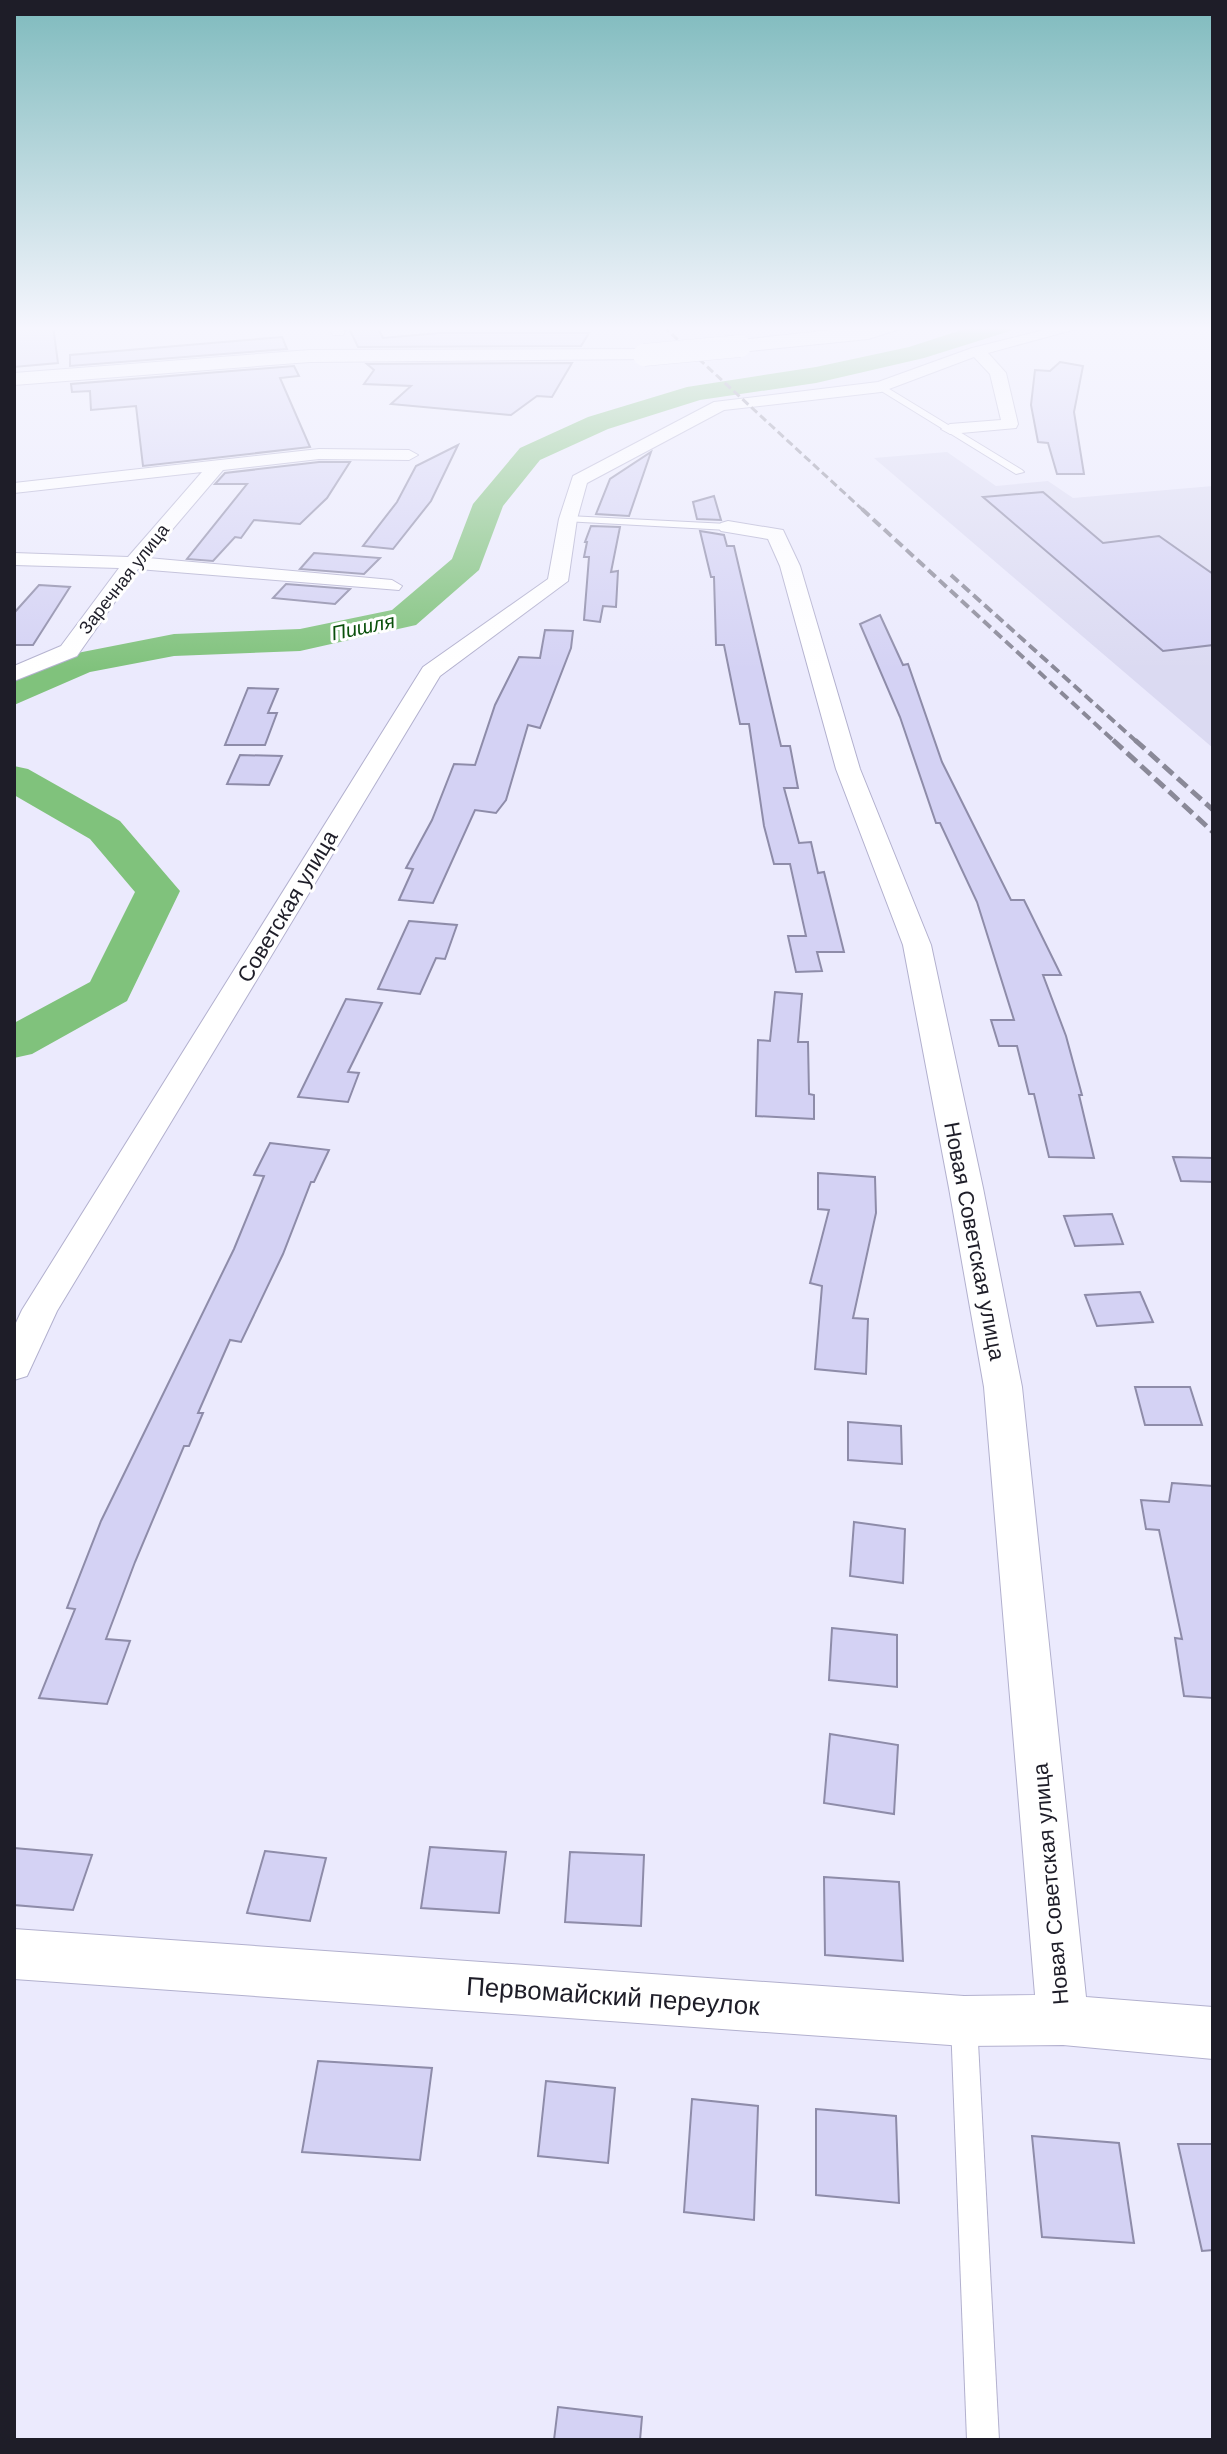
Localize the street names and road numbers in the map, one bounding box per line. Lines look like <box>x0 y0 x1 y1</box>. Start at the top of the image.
street label: Заречная улица <box>75 519 174 638</box>
street label: Советская улица <box>232 825 343 987</box>
street label: Новая Советская улица <box>939 1120 1010 1363</box>
street label: Новая Советская улица <box>1027 1761 1074 2006</box>
street label: Первомайский переулок <box>465 1971 761 2021</box>

